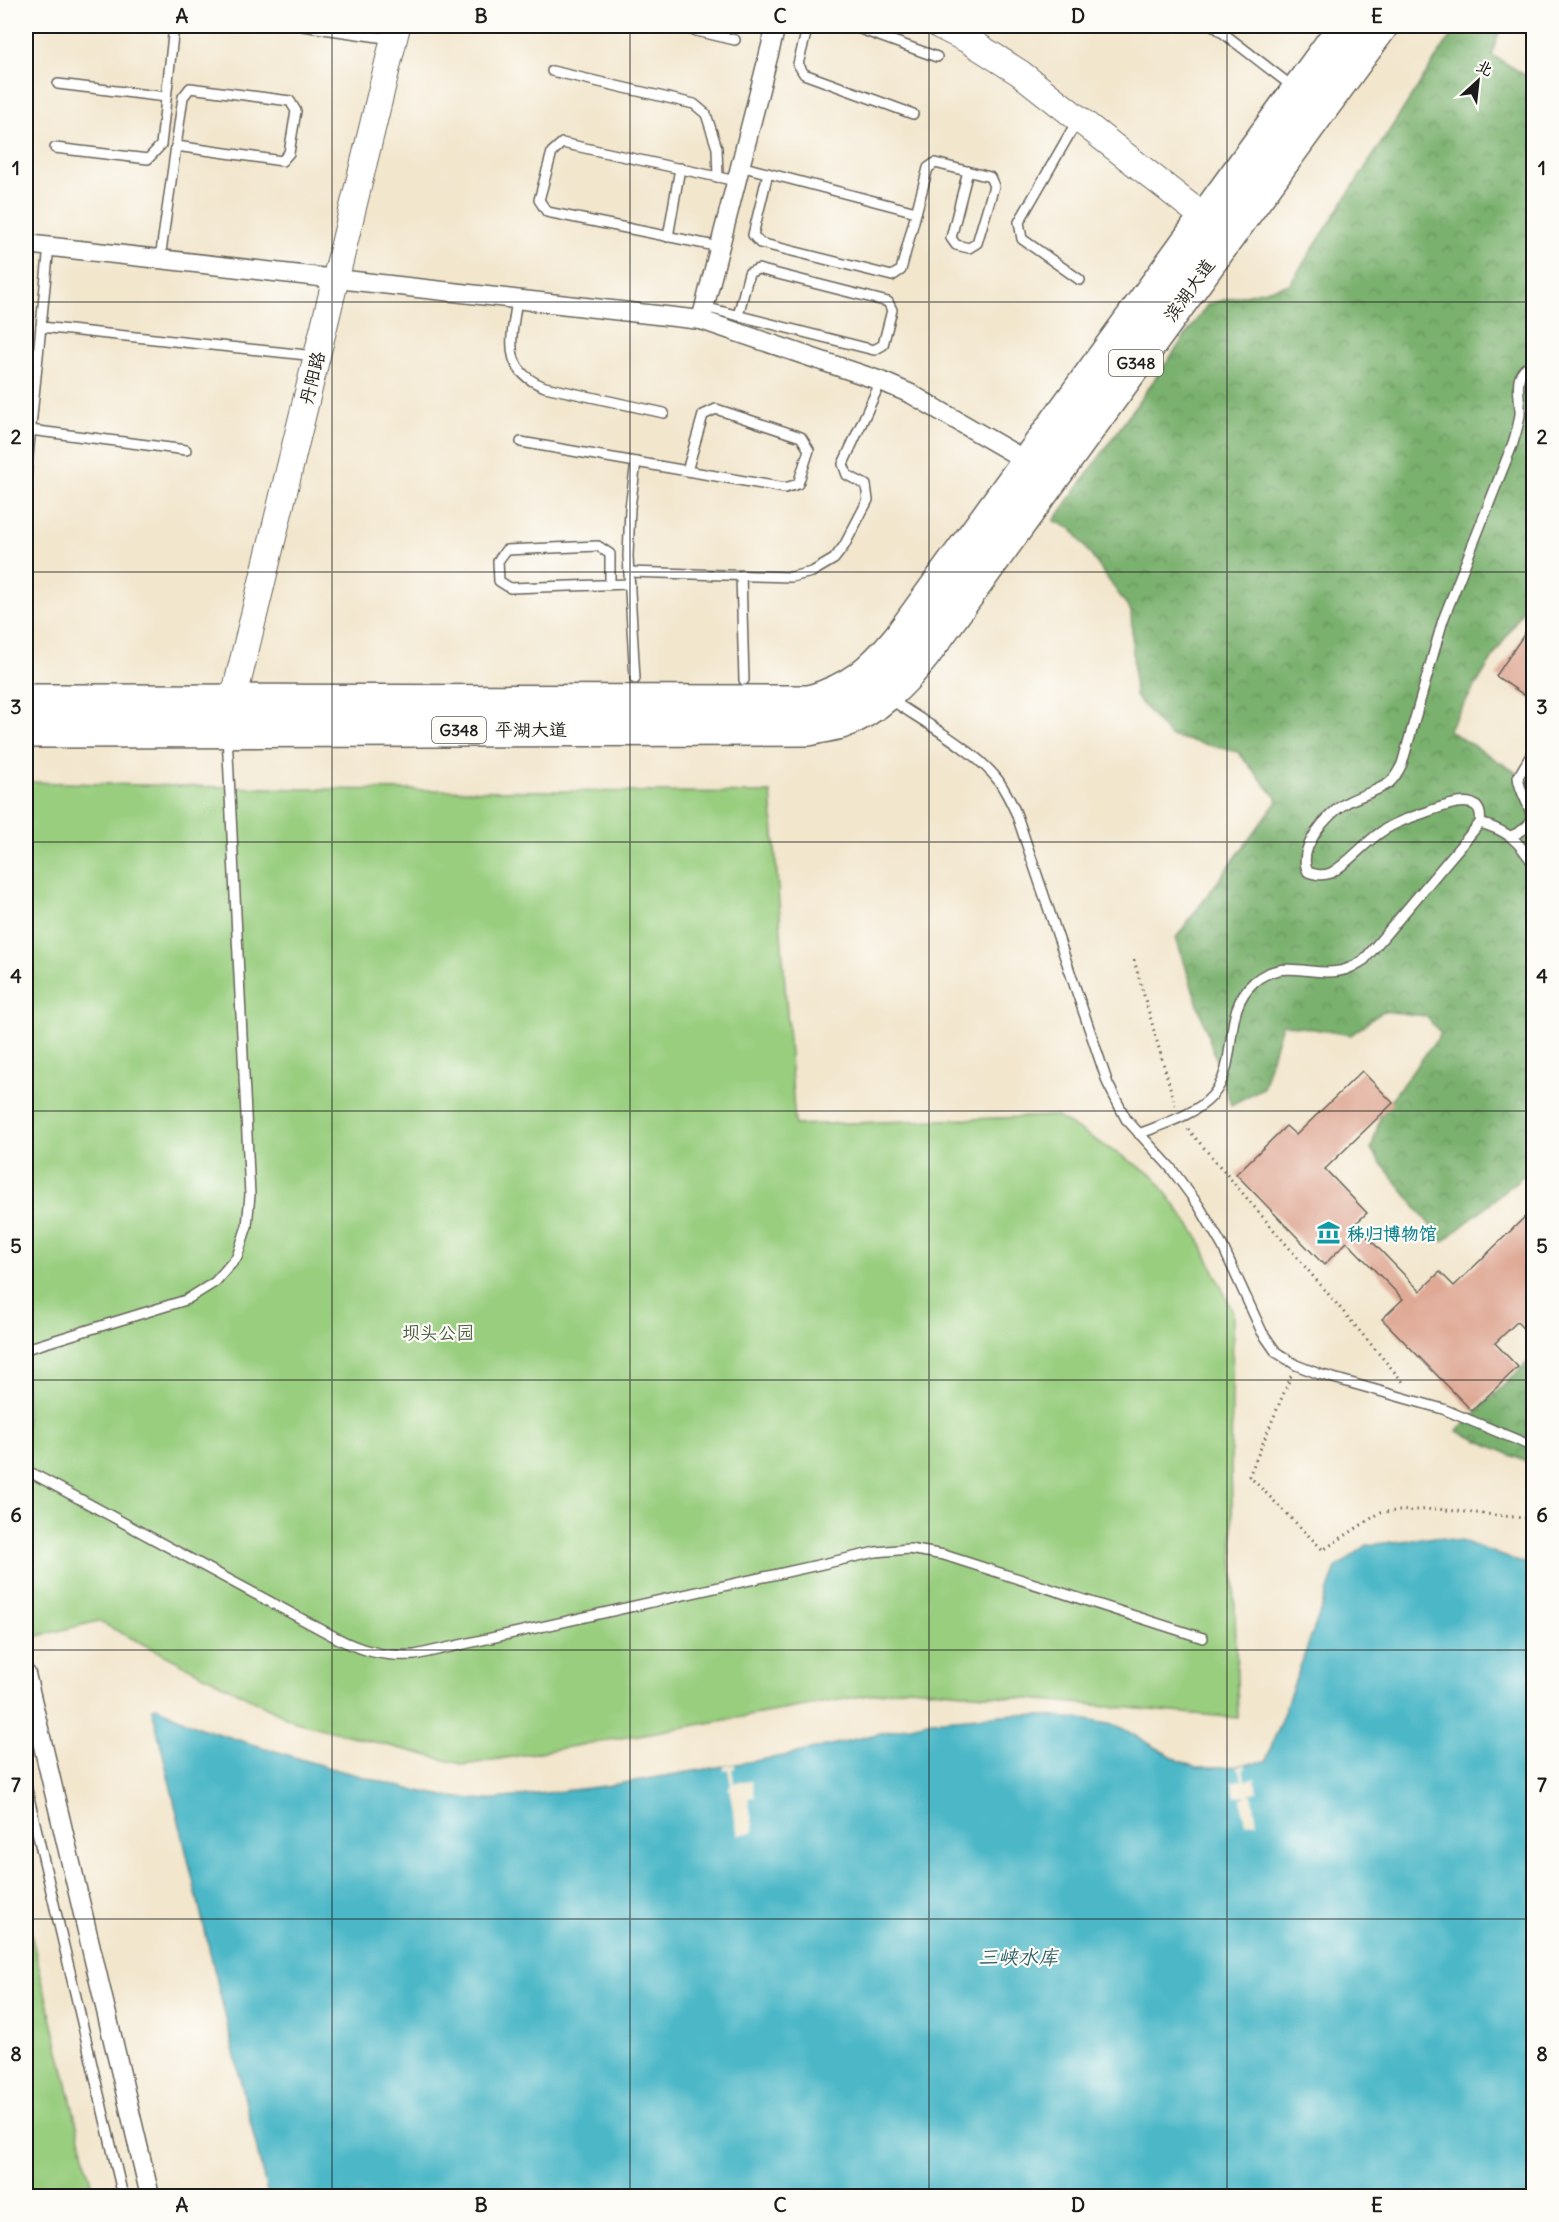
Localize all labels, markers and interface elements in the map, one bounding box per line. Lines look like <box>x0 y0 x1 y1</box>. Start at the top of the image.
text: A <box>176 3 189 28</box>
text: B <box>474 3 488 28</box>
text: C <box>773 3 787 28</box>
text: D <box>1071 3 1085 28</box>
text: E <box>1371 3 1383 28</box>
north arrow <box>1448 51 1508 111</box>
text: 北 <box>1473 55 1496 80</box>
text: 1 <box>12 155 20 180</box>
text: 1 <box>1538 155 1546 180</box>
street label: 滨湖大道 <box>1159 254 1219 326</box>
street label: 丹阳路 <box>294 349 330 407</box>
road number: G348 <box>1109 350 1163 376</box>
text: 2 <box>11 424 22 449</box>
text: 2 <box>1537 424 1548 449</box>
text: 3 <box>10 694 22 719</box>
text: 3 <box>1536 694 1548 719</box>
road number: G348 <box>432 717 486 743</box>
street label: 平湖大道 <box>495 718 567 741</box>
text: 4 <box>10 963 22 988</box>
text: 4 <box>1536 963 1548 988</box>
museum icon: 秭归博物馆 <box>1316 1220 1342 1246</box>
place label: 秭归博物馆 <box>1347 1222 1437 1245</box>
text: 5 <box>10 1233 22 1258</box>
text: 5 <box>1536 1233 1548 1258</box>
park label: 坝头公园 <box>402 1321 474 1344</box>
text: 6 <box>10 1502 22 1527</box>
text: 6 <box>1536 1502 1548 1527</box>
text: 7 <box>11 1772 21 1797</box>
text: 7 <box>1537 1772 1547 1797</box>
water label: 三峡水库 <box>978 1944 1060 1969</box>
text: 8 <box>10 2041 22 2066</box>
text: 8 <box>1536 2041 1548 2066</box>
text: A <box>176 2192 189 2217</box>
text: B <box>474 2192 488 2217</box>
text: C <box>773 2192 787 2217</box>
text: D <box>1071 2192 1085 2217</box>
text: E <box>1371 2192 1383 2217</box>

